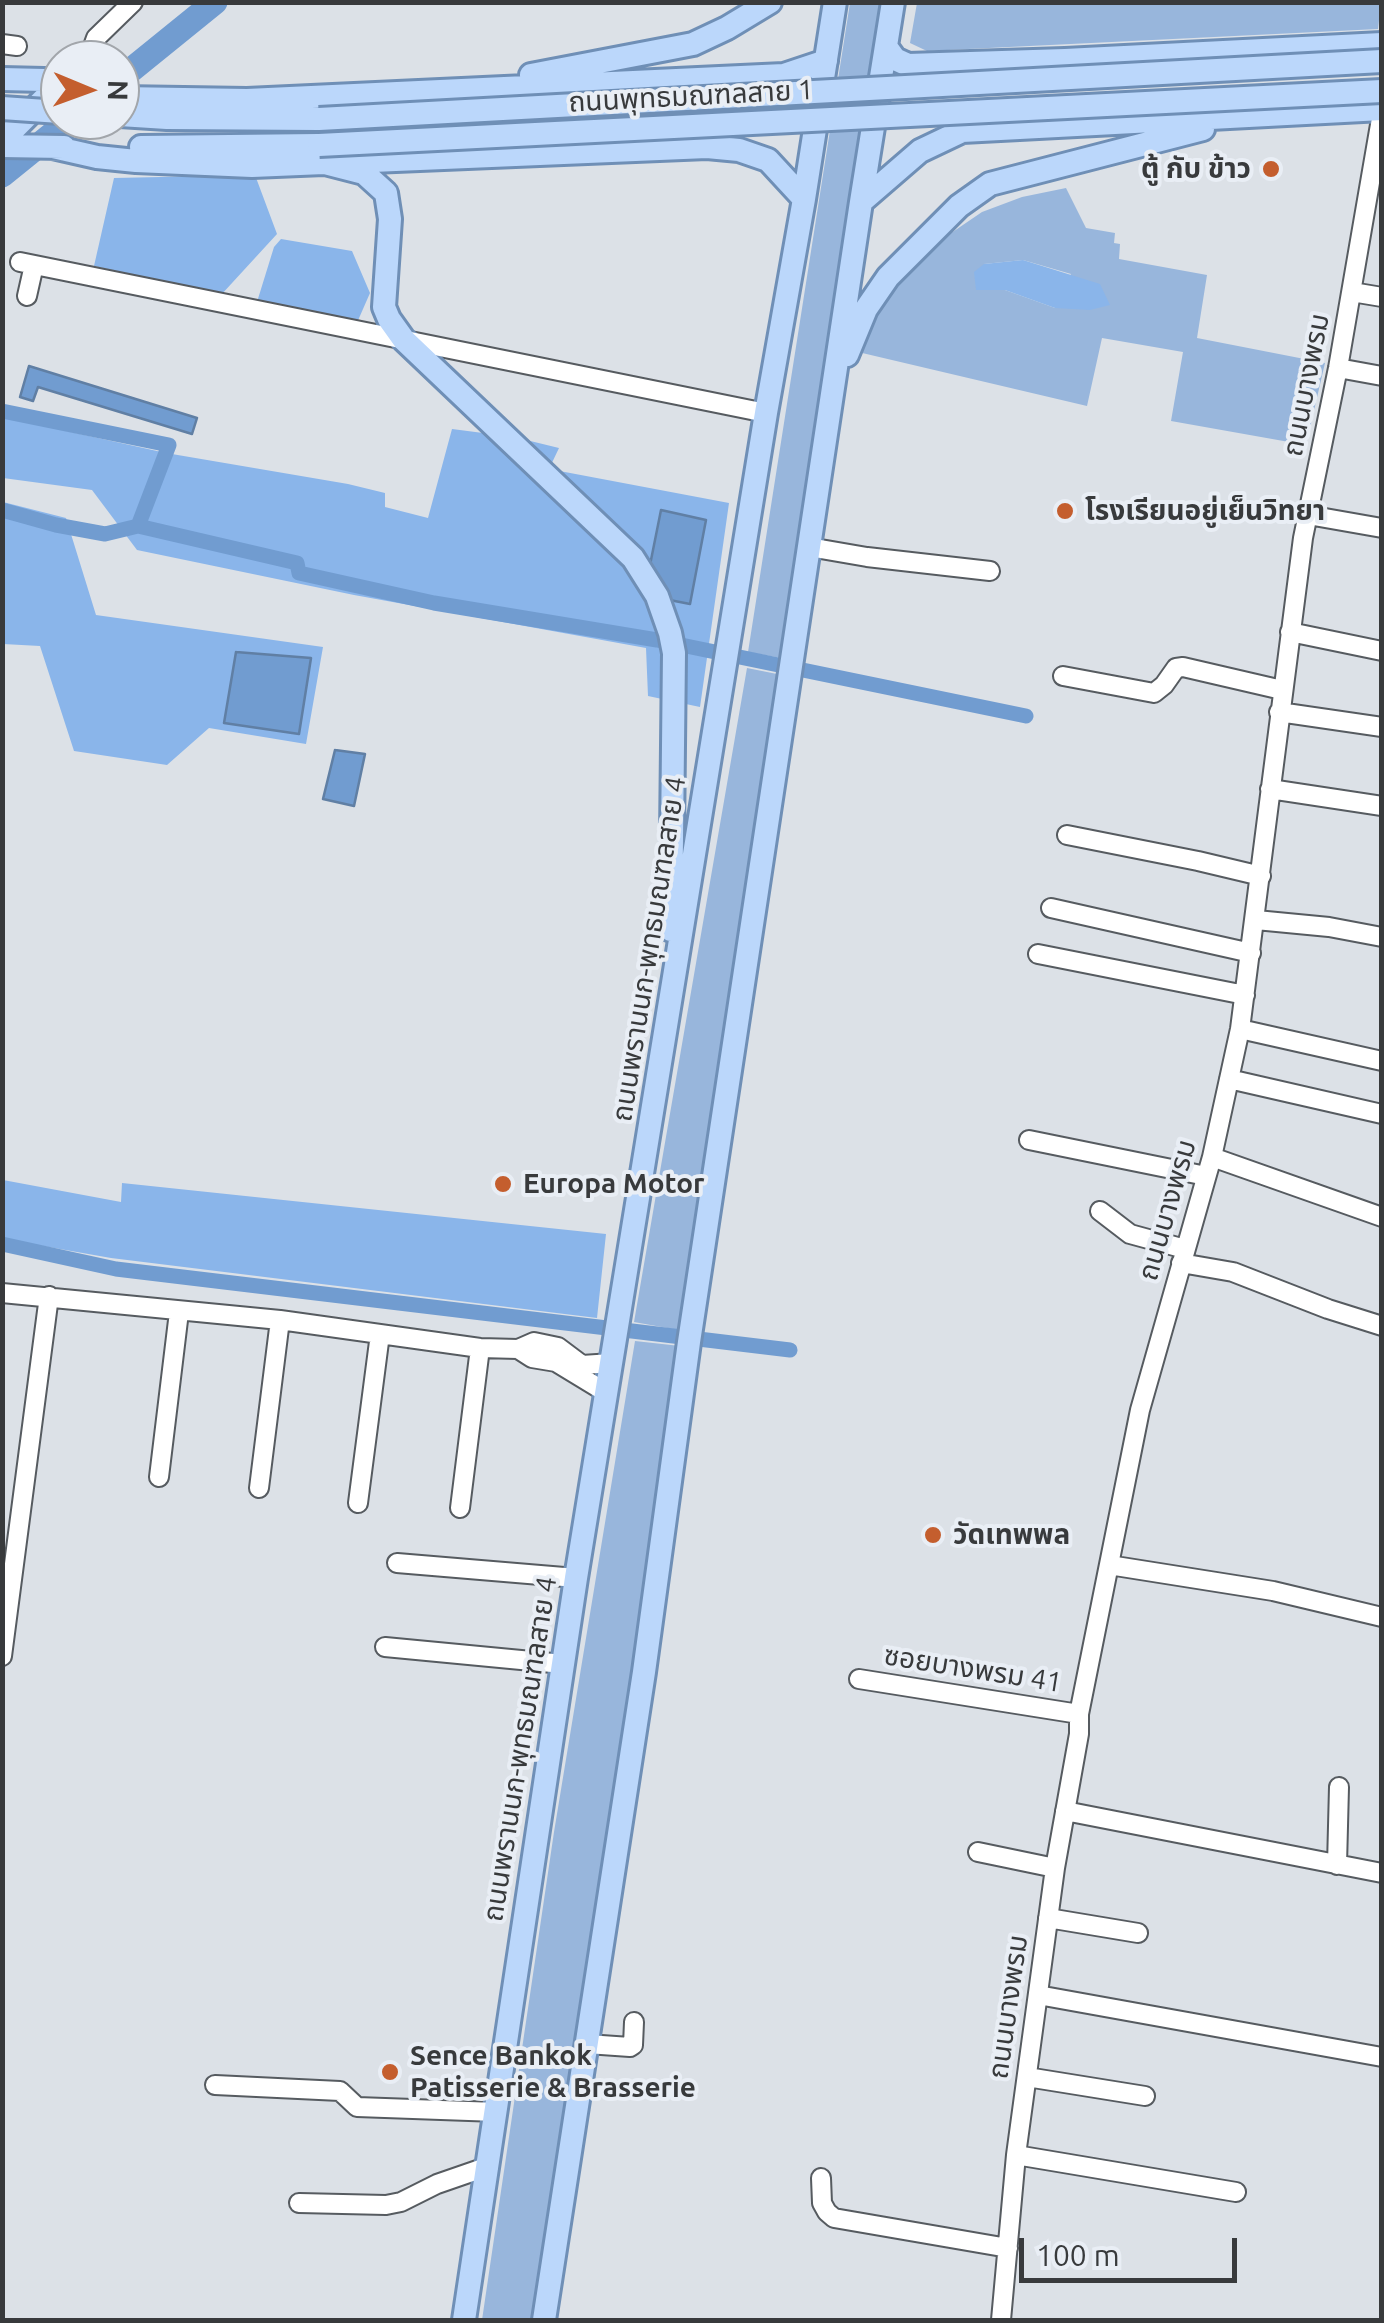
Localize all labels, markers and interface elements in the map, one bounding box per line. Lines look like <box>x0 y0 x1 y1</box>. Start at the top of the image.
north arrow <box>40 40 140 140</box>
street label: ถนนพุทธมณฑลสาย 1 <box>568 73 814 119</box>
text: N <box>103 80 134 101</box>
place label: ตู้ กับ ข้าว <box>1141 152 1251 186</box>
marker: ตู้ กับ ข้าว <box>1260 158 1282 180</box>
street label: ถนนบางพรม <box>1276 311 1336 459</box>
place label: โรงเรียนอยู่เย็นวิทยา <box>1085 494 1325 528</box>
marker: โรงเรียนอยู่เย็นวิทยา <box>1054 500 1076 522</box>
street label: ถนนพรานนก-พุทธมณฑลสาย 4 <box>605 774 693 1124</box>
street label: ถนนบางพรม <box>1131 1136 1203 1284</box>
place label: Europa Motor <box>523 1167 705 1201</box>
marker: Europa Motor <box>492 1173 514 1195</box>
place label: วัดเทพพล <box>953 1518 1070 1552</box>
marker: วัดเทพพล <box>922 1524 944 1546</box>
street label: ถนนพรานนก-พุทธมณฑลสาย 4 <box>476 1574 564 1924</box>
street label: ซอยบางพรม 41 <box>882 1638 1064 1700</box>
street label: ถนนบางพรม <box>981 1933 1035 2081</box>
place label: Sence Bankok Patisserie & Brasserie <box>410 2039 696 2105</box>
marker: Sence Bankok Patisserie & Brasserie <box>379 2061 401 2083</box>
scale bar <box>1024 2218 1242 2280</box>
text: 100 m <box>1036 2238 1120 2272</box>

